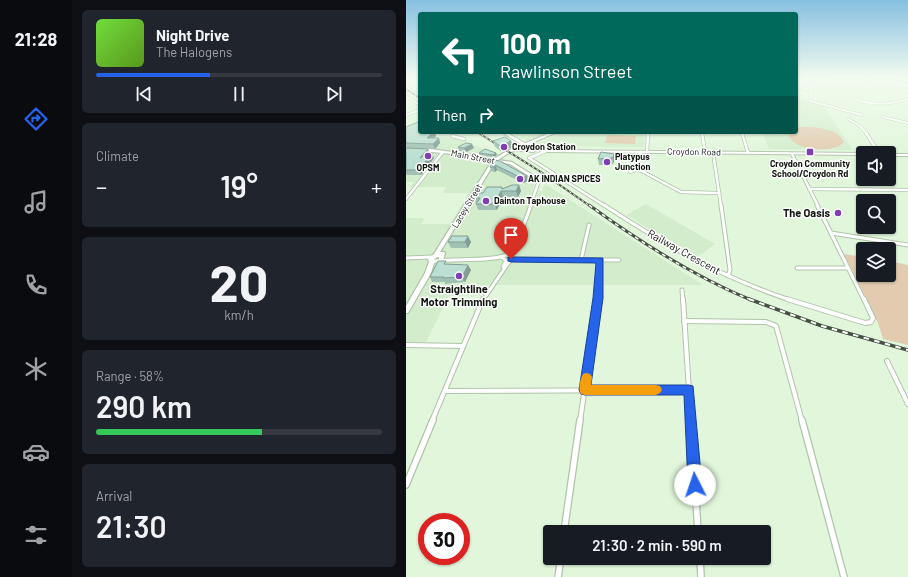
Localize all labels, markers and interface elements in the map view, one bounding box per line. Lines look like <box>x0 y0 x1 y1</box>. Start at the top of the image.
text: Night Drive <box>156 26 229 44</box>
text: 100 m <box>500 26 571 60</box>
text: 21:28 <box>15 28 57 50</box>
icon: left <box>434 28 486 80</box>
text: The Halogens <box>156 44 232 60</box>
text: Rawlinson Street <box>500 60 632 82</box>
icon: previous <box>133 83 155 105</box>
icon: pause <box>228 83 250 105</box>
icon: next <box>323 83 345 105</box>
icon: right <box>475 104 497 126</box>
icon: directions <box>22 105 50 133</box>
text: Then <box>434 106 467 124</box>
place label: Croydon Station <box>512 141 576 152</box>
marker: Croydon Station <box>499 142 509 152</box>
street label: Croydon Road <box>667 146 721 157</box>
map controls <box>856 146 896 282</box>
button: sound <box>856 146 896 186</box>
street label: Main Street <box>450 147 496 166</box>
marker: Croydon Community School/Croydon Rd <box>805 147 815 157</box>
text: Climate <box>96 148 139 164</box>
marker: OPSM <box>423 151 433 161</box>
place label: Platypus Junction <box>615 151 651 172</box>
marker: Platypus Junction <box>602 157 612 167</box>
place label: Croydon Community School/Croydon Rd <box>770 158 851 179</box>
place label: OPSM <box>417 162 439 173</box>
text: 19° <box>220 168 258 204</box>
text: − <box>96 173 107 199</box>
text: + <box>371 173 382 199</box>
place label: AK INDIAN SPICES <box>528 173 601 184</box>
marker: AK INDIAN SPICES <box>515 174 525 184</box>
street label: Lacey Street <box>449 182 484 230</box>
icon: music <box>22 188 50 216</box>
button: search <box>856 194 896 234</box>
place label: Dainton Taphouse <box>494 195 566 206</box>
marker: Dainton Taphouse <box>481 196 491 206</box>
place label: The Oasis <box>783 206 830 219</box>
marker: The Oasis <box>833 208 843 218</box>
pin <box>494 218 528 259</box>
icon: arrive <box>500 224 522 246</box>
street label: Railway Crescent <box>645 226 723 277</box>
button: layers <box>856 242 896 282</box>
text: 20 <box>210 250 268 312</box>
icon: phone <box>22 271 50 299</box>
marker: Straightline Motor Trimming <box>454 271 464 281</box>
place label: Straightline Motor Trimming <box>421 282 497 308</box>
text: km/h <box>224 307 254 323</box>
icon: climate <box>22 355 50 383</box>
text: Range · 58% <box>96 368 164 384</box>
text: 290 km <box>96 388 192 424</box>
icon: car <box>22 438 50 466</box>
position arrow <box>674 464 716 506</box>
text: Arrival <box>96 488 132 504</box>
text: 21:30 <box>96 508 166 544</box>
speed limit sign: 30 <box>418 513 470 565</box>
icon: filters <box>22 521 50 549</box>
text: 21:30 · 2 min · 590 m <box>592 536 722 554</box>

